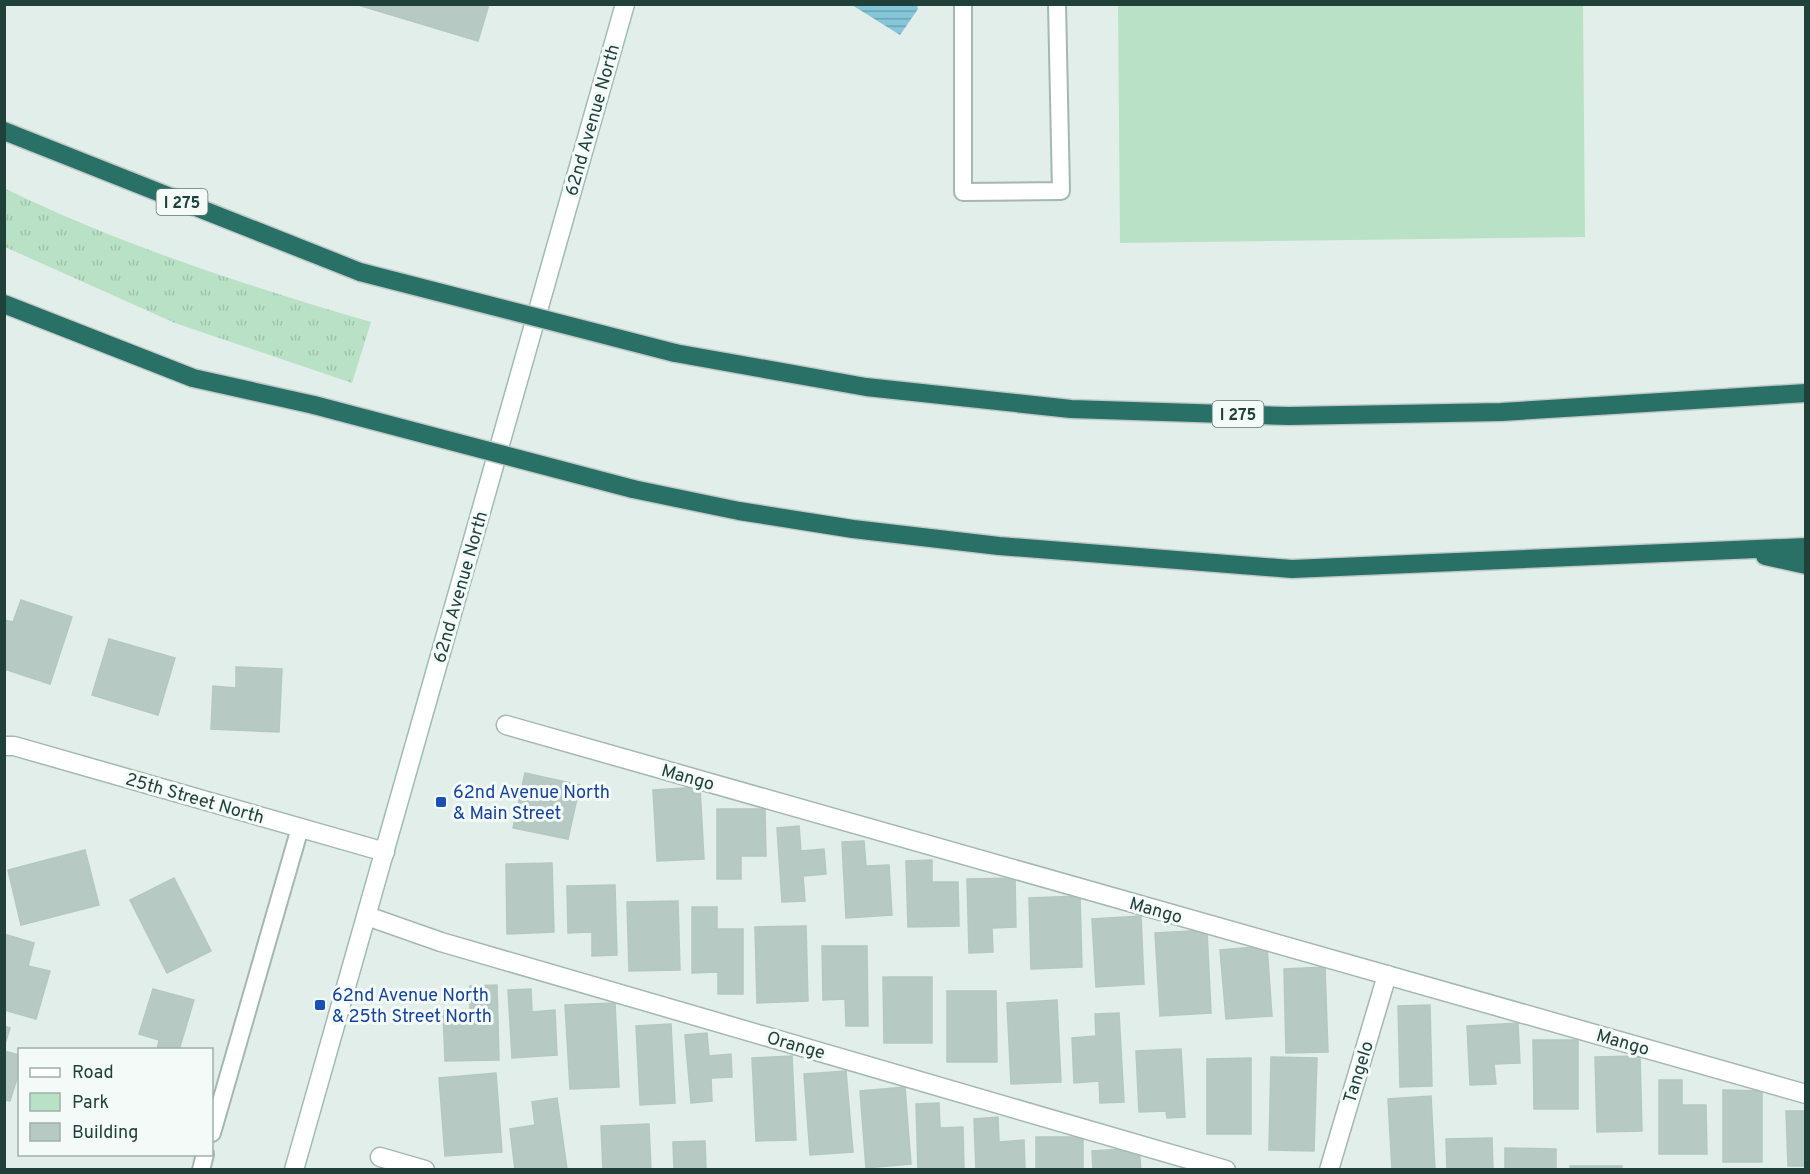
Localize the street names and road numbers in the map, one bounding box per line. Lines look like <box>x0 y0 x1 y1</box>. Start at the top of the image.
street label: 62nd Avenue North <box>561 42 626 199</box>
road number: I 275 <box>156 189 207 215</box>
road number: I 275 <box>1212 401 1264 427</box>
street label: 62nd Avenue North <box>429 509 494 666</box>
street label: Mango <box>658 760 717 797</box>
street label: 25th Street North <box>123 769 267 830</box>
street label: Mango <box>1126 893 1185 930</box>
street label: Mango <box>1593 1025 1652 1062</box>
street label: Orange <box>764 1027 827 1066</box>
street label: Tangelo <box>1339 1039 1380 1106</box>

